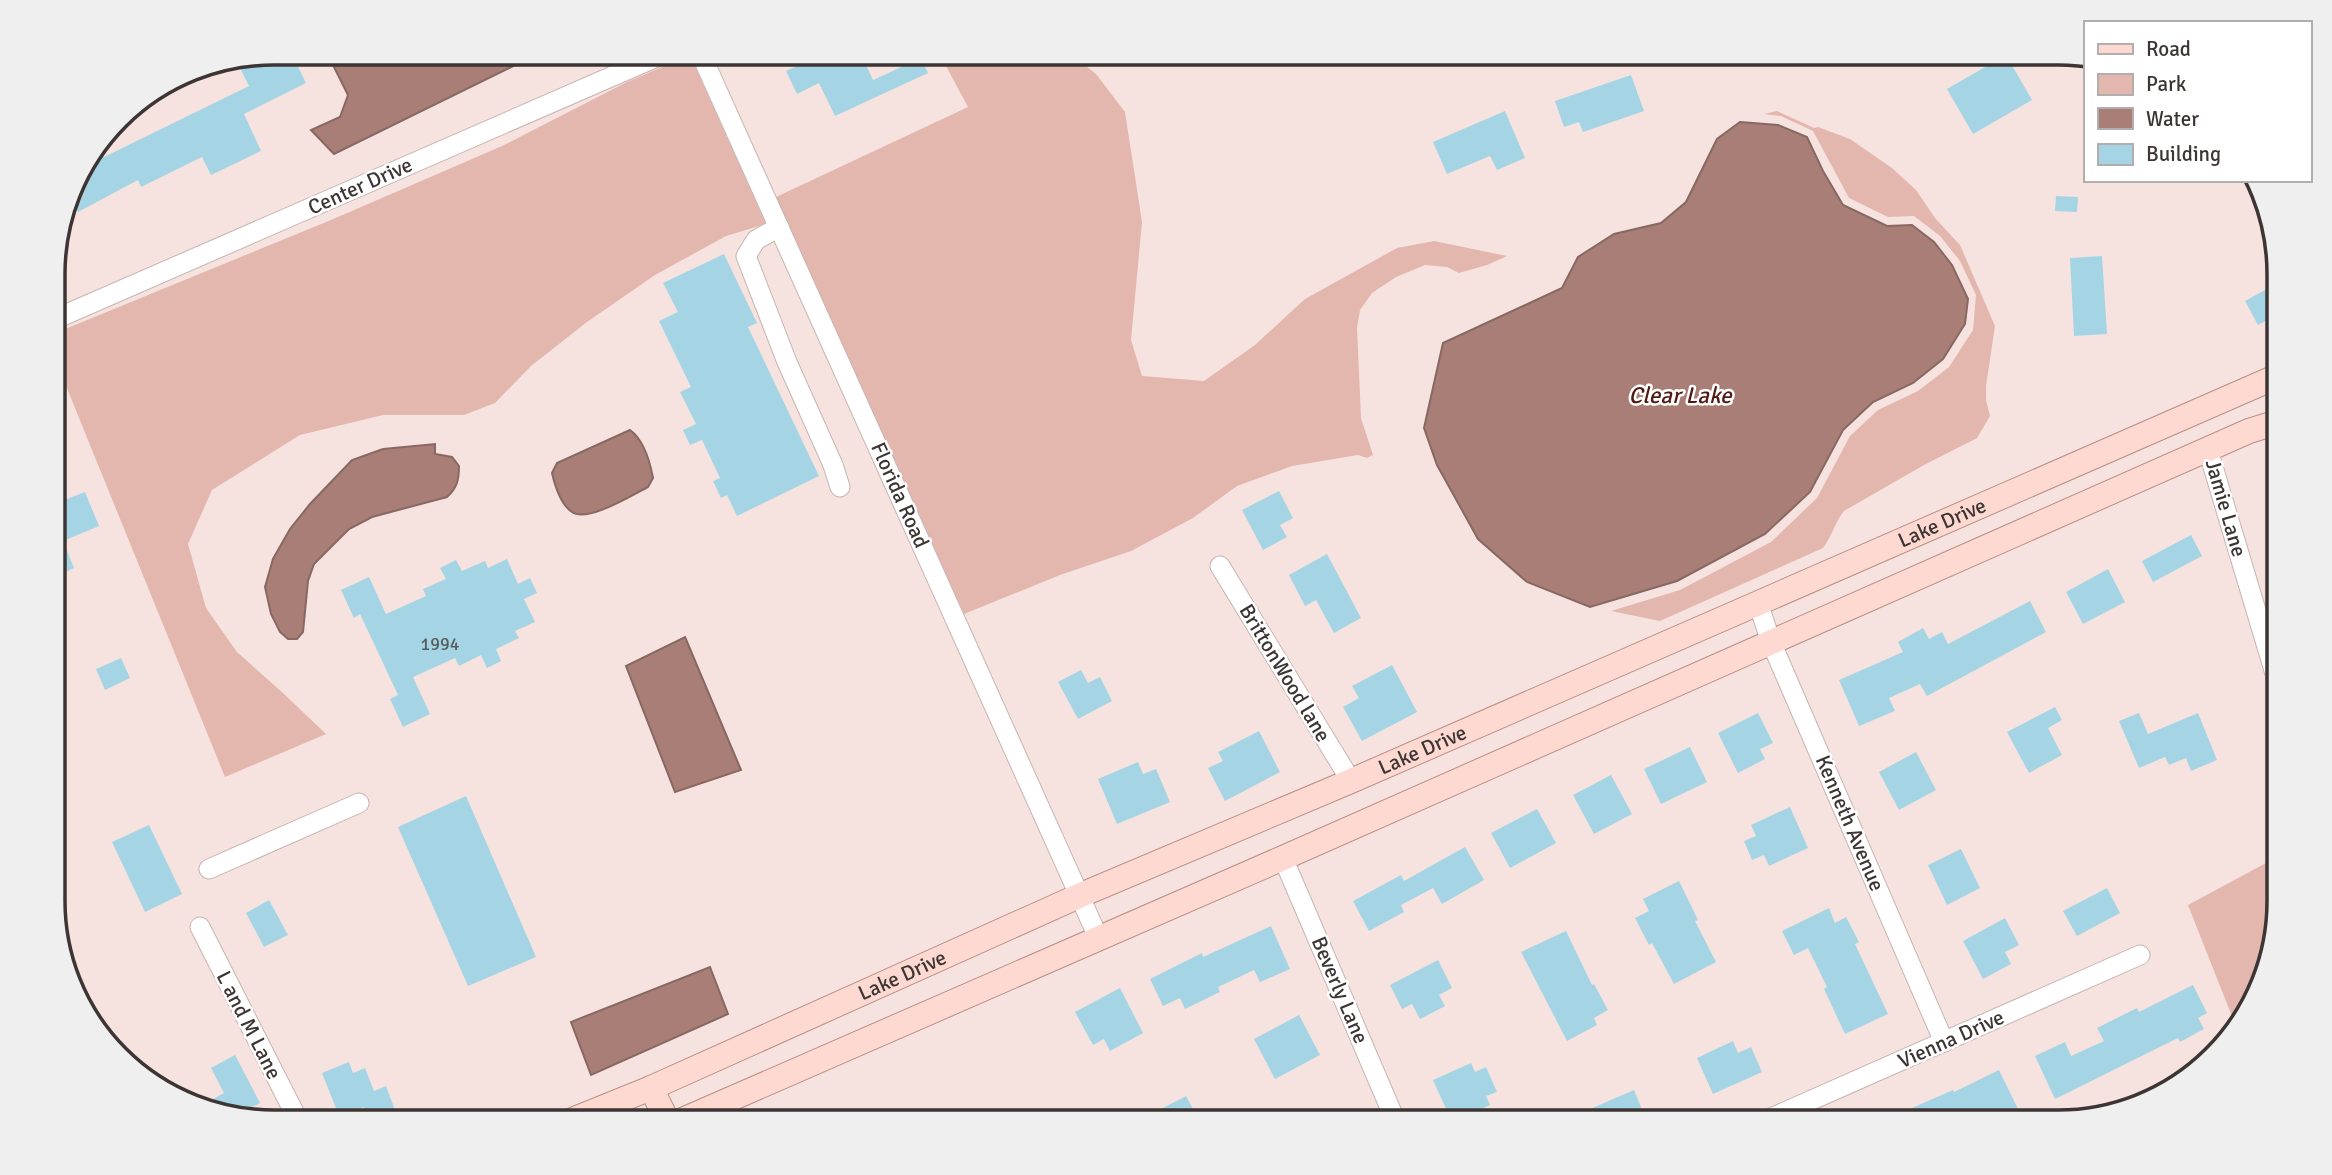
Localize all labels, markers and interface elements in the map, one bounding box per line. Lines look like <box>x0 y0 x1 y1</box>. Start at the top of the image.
legend <box>2084 21 2311 182</box>
text: Road <box>2146 36 2191 62</box>
text: Park <box>2146 71 2187 97</box>
text: Water <box>2146 106 2199 132</box>
text: Building <box>2146 141 2221 167</box>
street label: Center Drive <box>304 151 416 221</box>
water label: Clear Lake <box>1628 381 1733 410</box>
street label: Florida Road <box>865 438 935 552</box>
street label: Jamie Lane <box>2200 456 2252 560</box>
street label: Lake Drive <box>1894 492 1990 553</box>
street label: BrittonWood lane <box>1234 599 1336 747</box>
house number: 1994 <box>421 633 460 655</box>
street label: Lake Drive <box>1374 719 1471 780</box>
street label: Kenneth Avenue <box>1810 751 1890 895</box>
street label: Beverly Lane <box>1306 932 1374 1048</box>
street label: Lake Drive <box>854 944 950 1006</box>
street label: L and M Lane <box>211 966 287 1084</box>
street label: Vienna Drive <box>1894 1004 2008 1074</box>

